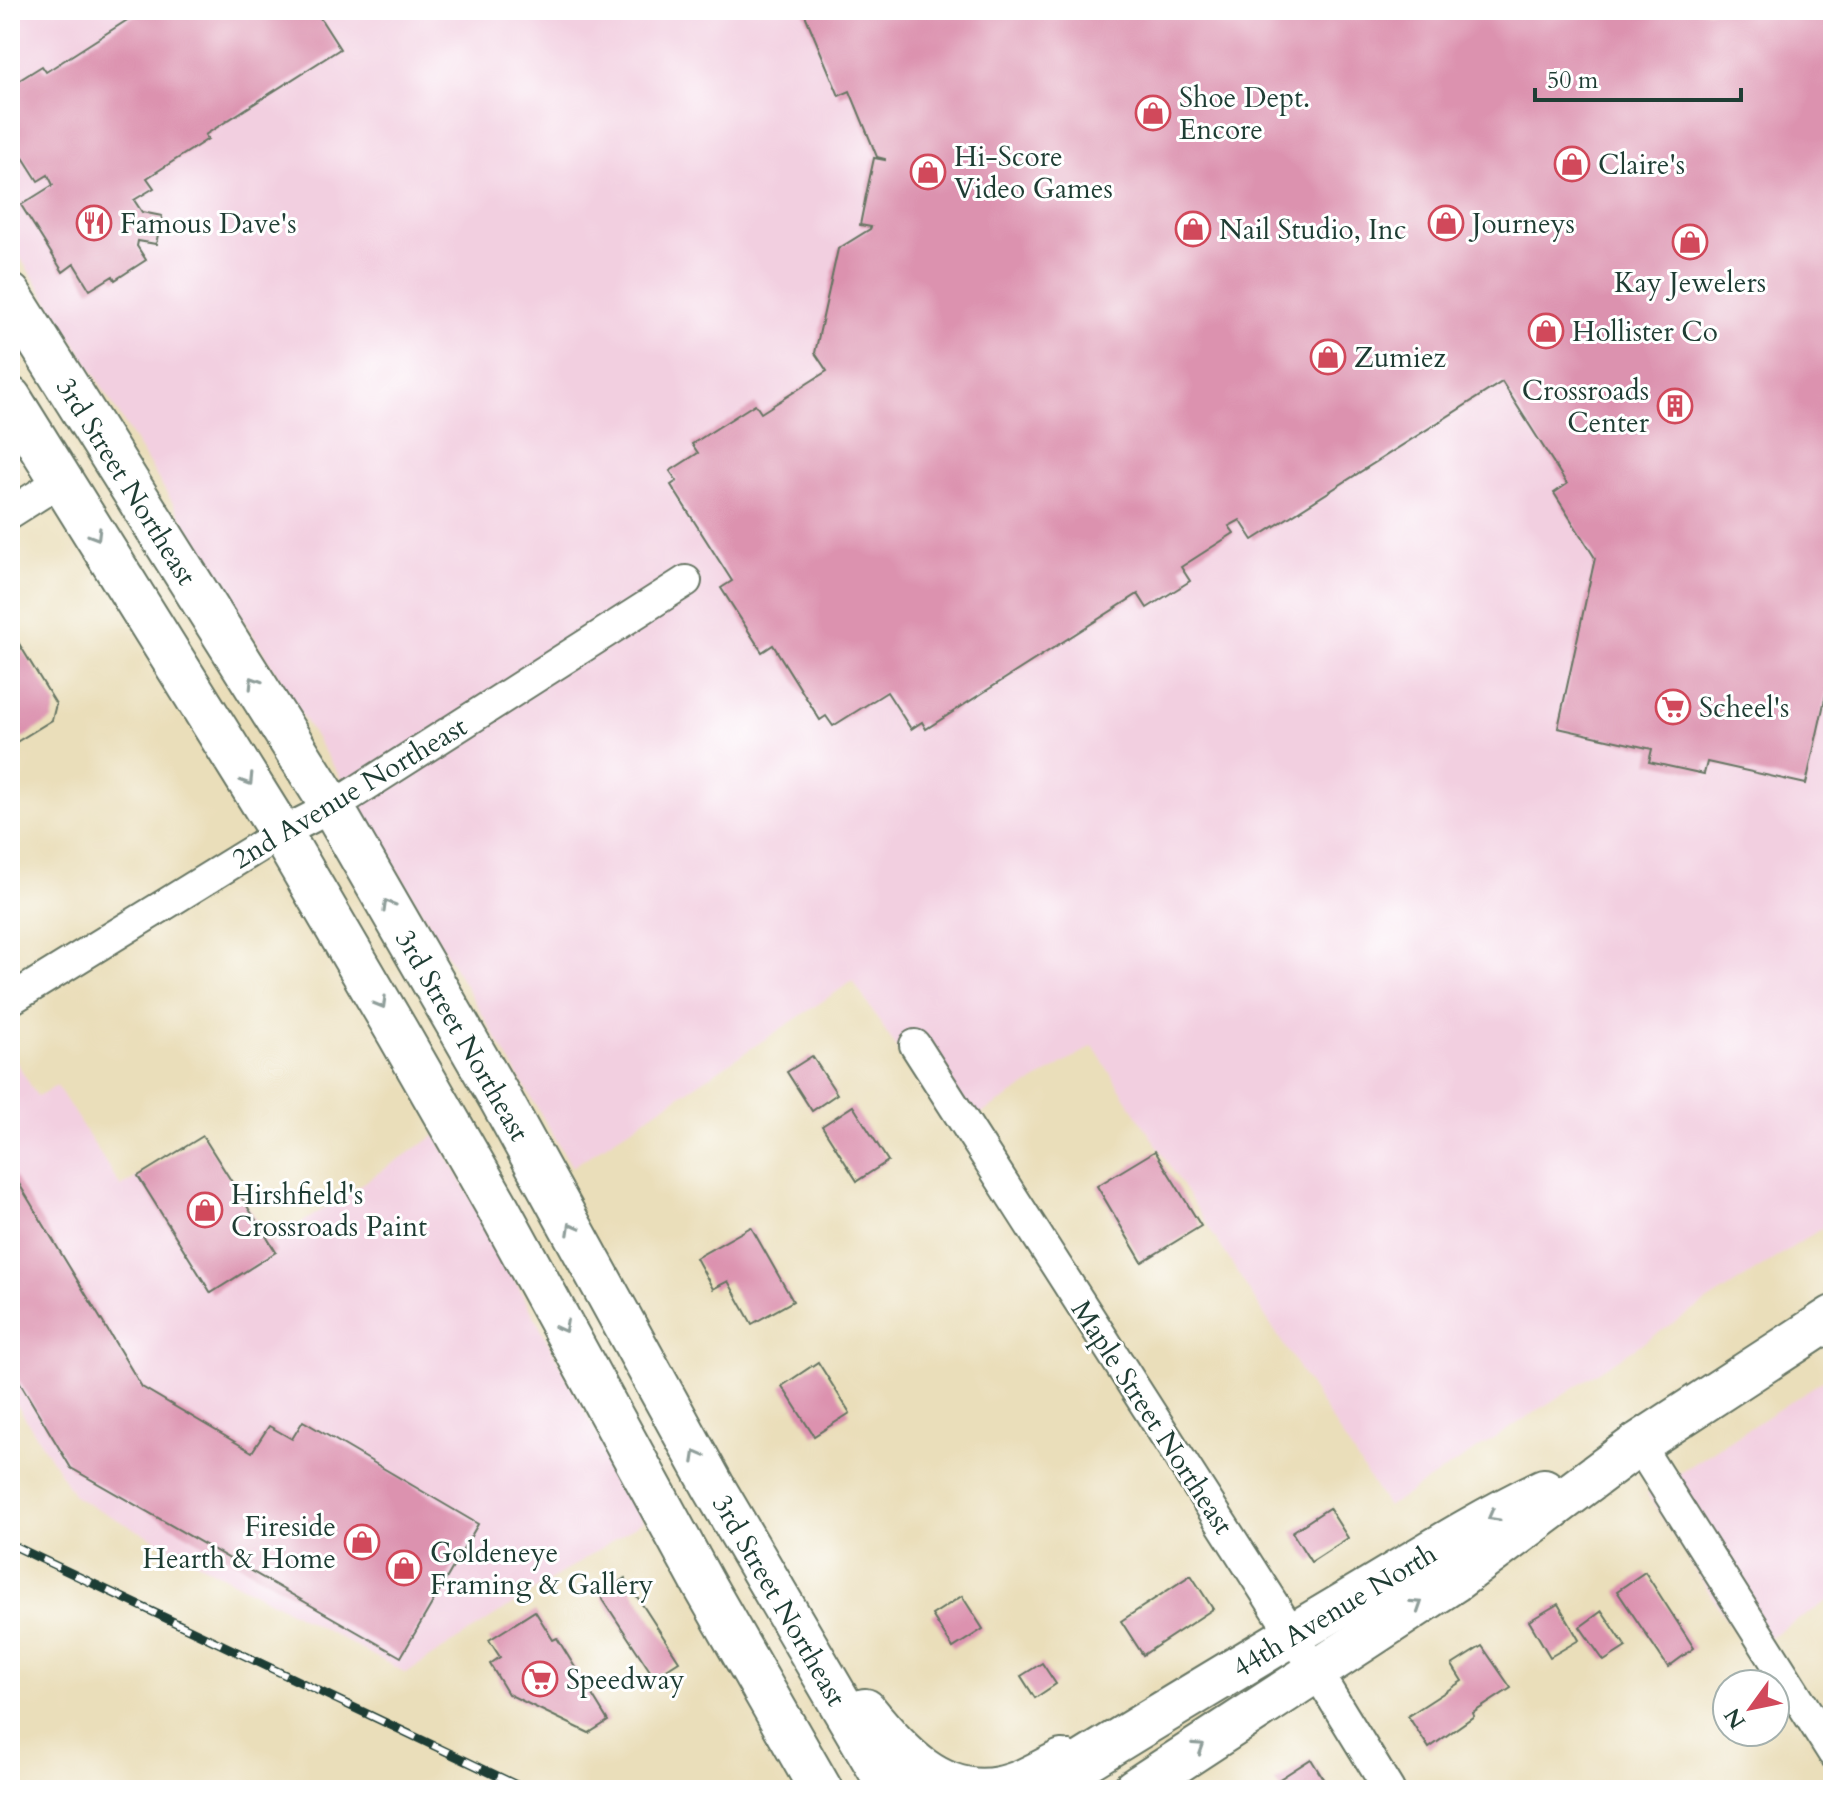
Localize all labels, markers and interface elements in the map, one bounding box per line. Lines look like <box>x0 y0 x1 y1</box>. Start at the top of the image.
scale bar <box>1535 52 1741 102</box>
text: 50 m <box>1547 64 1599 97</box>
place label: Shoe Dept. Encore <box>1179 79 1310 149</box>
shop icon: Shoe Dept. Encore <box>1134 94 1172 132</box>
place label: Hi-Score Video Games <box>954 138 1113 208</box>
shop icon: Claire's <box>1553 145 1591 183</box>
place label: Claire's <box>1598 146 1685 184</box>
shop icon: Hi-Score Video Games <box>909 153 947 191</box>
restaurant icon: Famous Dave's <box>75 204 113 242</box>
shop icon: Journeys <box>1427 204 1465 242</box>
place label: Famous Dave's <box>120 205 297 243</box>
place label: Journeys <box>1468 205 1575 243</box>
shop icon: Nail Studio, Inc <box>1174 210 1212 248</box>
place label: Nail Studio, Inc <box>1219 211 1407 249</box>
shop icon: Kay Jewelers <box>1671 223 1709 261</box>
place label: Kay Jewelers <box>1614 264 1766 302</box>
shop icon: Hollister Co <box>1527 312 1565 350</box>
place label: Hollister Co <box>1572 313 1718 351</box>
shop icon: Zumiez <box>1309 338 1347 376</box>
place label: Zumiez <box>1354 339 1447 377</box>
street label: 3rd Street Northeast <box>47 370 205 593</box>
place label: Crossroads Center <box>1522 372 1650 442</box>
building icon: Crossroads Center <box>1656 387 1694 425</box>
one-way arrow <box>86 526 101 541</box>
one-way arrow <box>248 677 263 691</box>
supermarket icon: Scheel's <box>1654 688 1692 726</box>
place label: Scheel's <box>1699 689 1789 727</box>
street label: 2nd Avenue Northeast <box>225 708 474 878</box>
one-way arrow <box>238 771 254 786</box>
one-way arrow <box>382 899 398 914</box>
street label: 3rd Street Northeast <box>386 923 538 1148</box>
one-way arrow <box>371 994 387 1009</box>
place label: Hirshfield's Crossroads Paint <box>231 1176 427 1246</box>
shop icon: Hirshfield's Crossroads Paint <box>186 1191 224 1229</box>
one-way arrow <box>566 1223 582 1237</box>
street label: Maple Street Northeast <box>1062 1293 1242 1542</box>
one-way arrow <box>554 1319 569 1334</box>
one-way arrow <box>691 1450 706 1465</box>
street label: 3rd Street Northeast <box>703 1488 855 1713</box>
one-way arrow <box>1488 1506 1502 1522</box>
place label: Fireside Hearth & Home <box>143 1508 336 1578</box>
shop icon: Fireside Hearth & Home <box>343 1523 381 1561</box>
place label: Goldeneye Framing & Gallery <box>430 1534 654 1604</box>
street label: 44th Avenue North <box>1225 1535 1444 1687</box>
shop icon: Goldeneye Framing & Gallery <box>385 1549 423 1587</box>
one-way arrow <box>1408 1600 1423 1615</box>
supermarket icon: Speedway <box>521 1660 559 1698</box>
place label: Speedway <box>566 1661 685 1699</box>
north arrow <box>1711 1668 1791 1748</box>
text: N <box>1717 1702 1753 1735</box>
one-way arrow <box>1191 1742 1205 1757</box>

